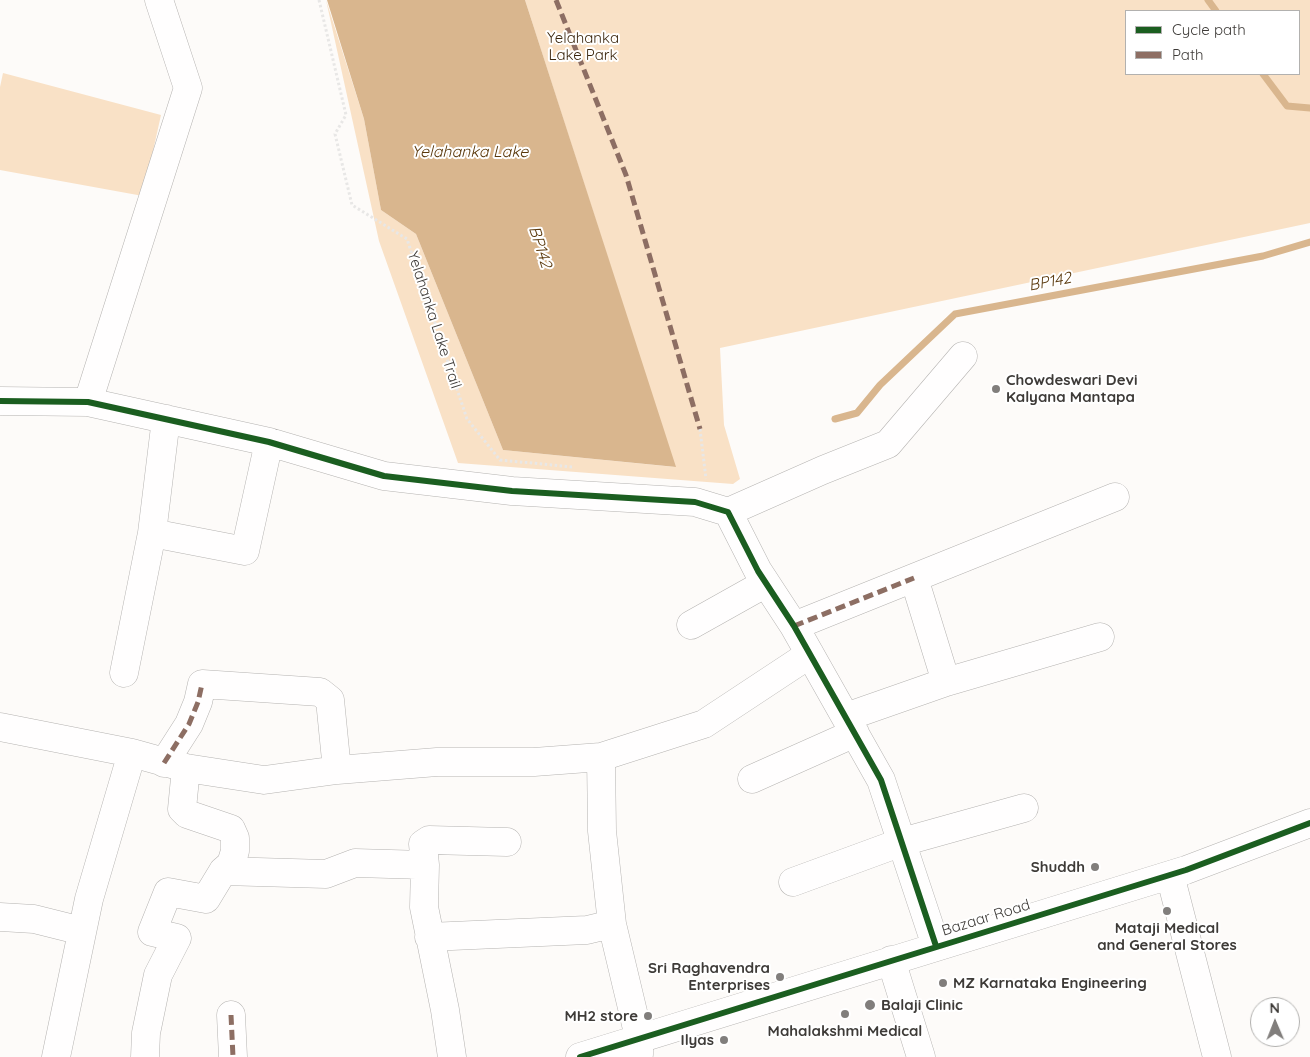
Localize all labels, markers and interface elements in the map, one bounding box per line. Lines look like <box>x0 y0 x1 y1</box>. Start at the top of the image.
legend <box>1125 10 1300 75</box>
text: Cycle path <box>1172 20 1246 39</box>
park label: Yelahanka Lake Park <box>547 29 619 64</box>
text: Path <box>1172 45 1204 64</box>
water label: Yelahanka Lake <box>412 142 528 162</box>
water label: BP142 <box>524 224 556 270</box>
street label: Yelahanka Lake Trail <box>403 249 465 391</box>
water label: BP142 <box>1027 268 1073 296</box>
place label: Chowdeswari Devi Kalyana Mantapa <box>1006 371 1137 406</box>
marker: Chowdeswari Devi Kalyana Mantapa <box>990 383 1002 395</box>
place label: Shuddh <box>1031 858 1085 876</box>
marker: Shuddh <box>1089 861 1101 873</box>
street label: Bazaar Road <box>940 896 1032 940</box>
marker: Mataji Medical and General Stores <box>1161 905 1173 917</box>
place label: Mataji Medical and General Stores <box>1097 919 1237 954</box>
place label: Sri Raghavendra Enterprises <box>648 959 770 994</box>
marker: Sri Raghavendra Enterprises <box>774 971 786 983</box>
place label: MZ Karnataka Engineering <box>953 974 1147 992</box>
marker: MZ Karnataka Engineering <box>937 977 949 989</box>
place label: Balaji Clinic <box>881 996 963 1014</box>
north arrow <box>1250 997 1300 1047</box>
marker: Balaji Clinic <box>863 998 877 1012</box>
text: N <box>1269 999 1280 1017</box>
place label: MH2 store <box>565 1007 638 1025</box>
marker: Mahalakshmi Medical <box>839 1008 851 1020</box>
marker: MH2 store <box>642 1010 654 1022</box>
place label: Mahalakshmi Medical <box>768 1022 922 1040</box>
place label: Ilyas <box>681 1031 714 1049</box>
marker: Ilyas <box>718 1034 730 1046</box>

